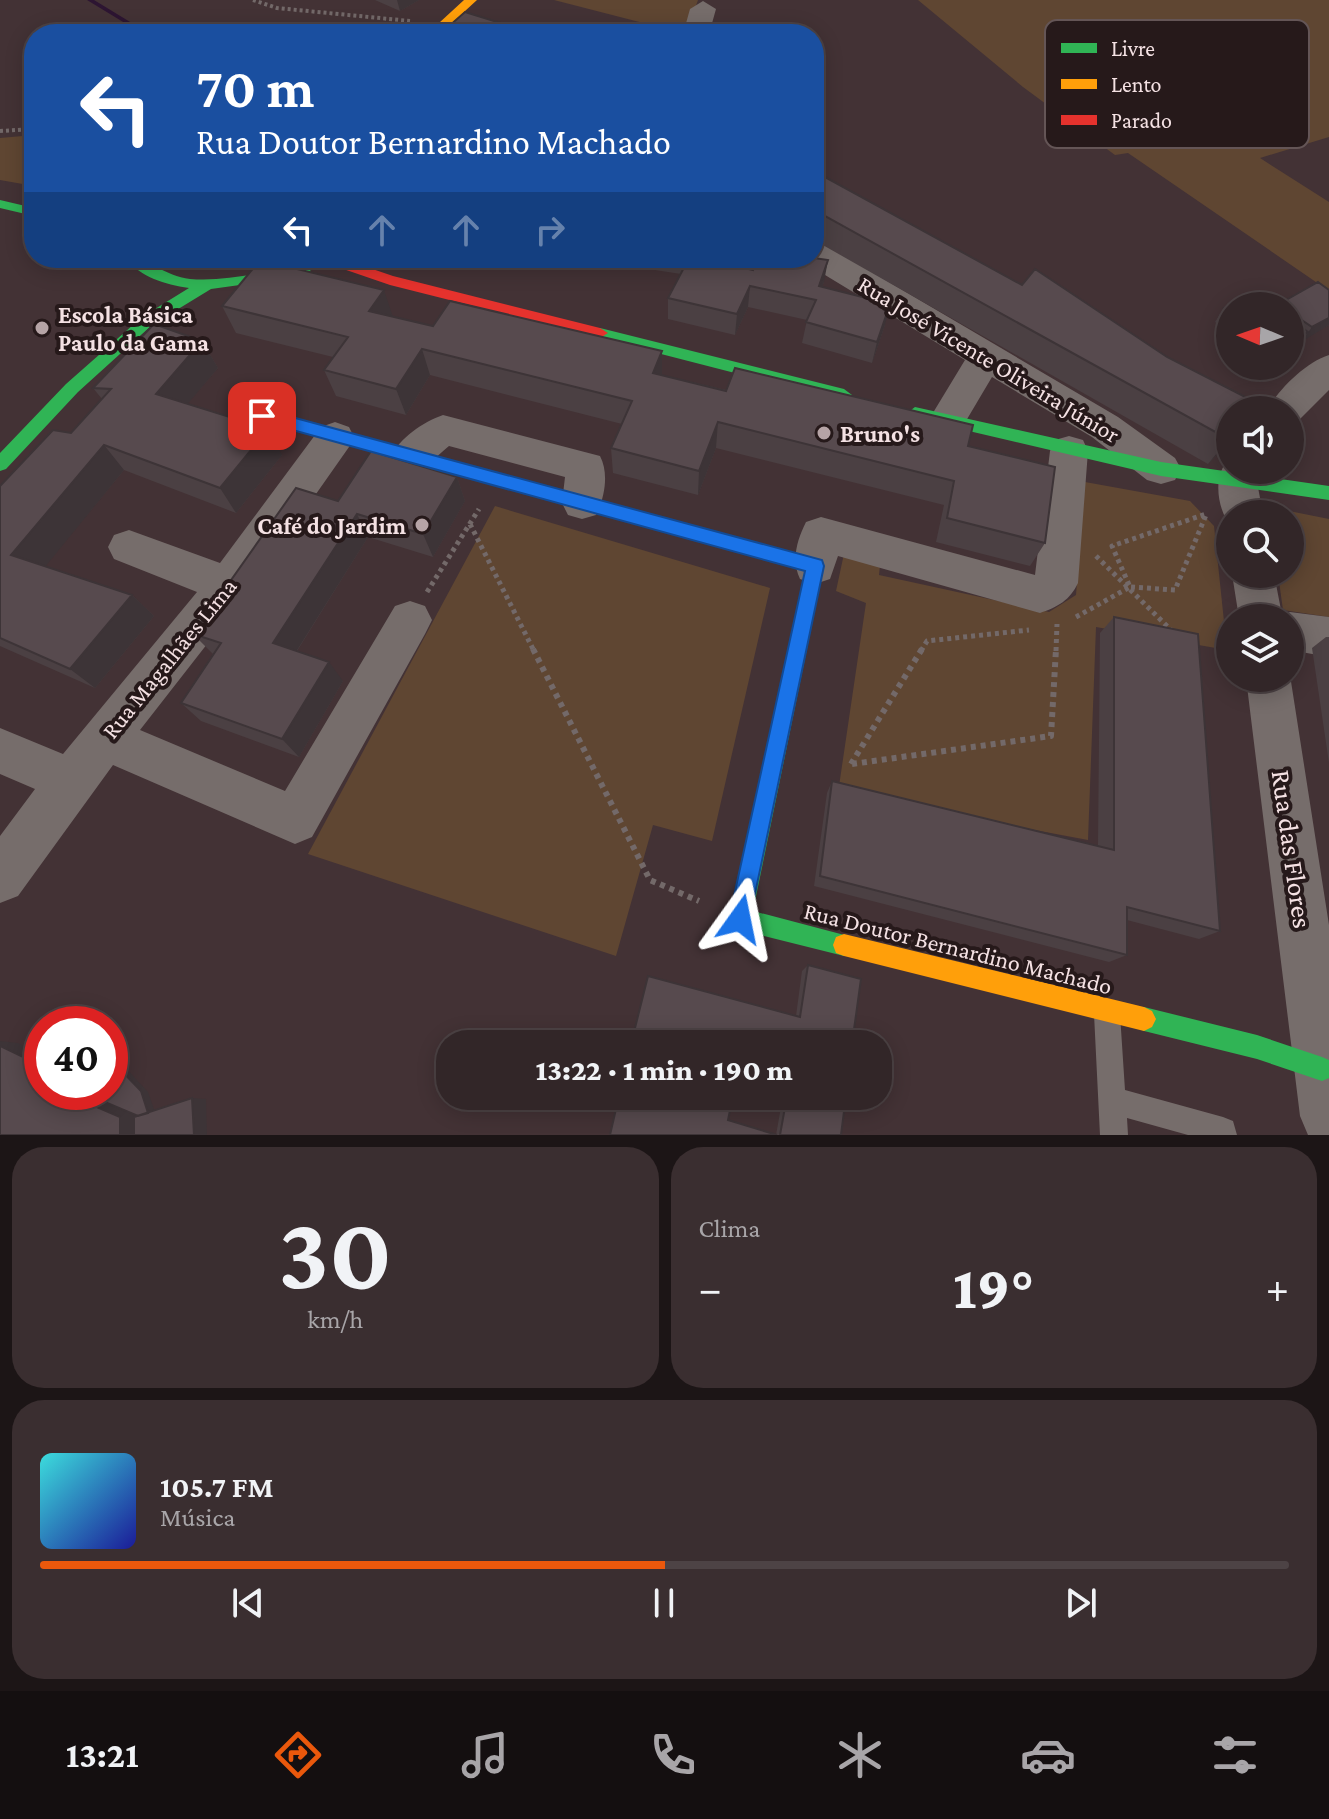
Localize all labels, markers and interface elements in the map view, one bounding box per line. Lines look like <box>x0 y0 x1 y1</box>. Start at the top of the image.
legend <box>1045 20 1309 148</box>
text: Livre <box>1111 36 1155 61</box>
icon: left <box>64 56 168 160</box>
text: 70 m <box>196 57 315 119</box>
text: Lento <box>1111 72 1162 97</box>
text: Parado <box>1111 108 1172 133</box>
text: Rua Doutor Bernardino Machado <box>196 122 671 162</box>
icon: left <box>276 208 320 252</box>
icon: ahead <box>360 208 404 252</box>
icon: ahead <box>444 208 488 252</box>
icon: right <box>528 208 572 252</box>
street label: Rua José Vicente Oliveira Júnior <box>853 270 1125 448</box>
north arrow <box>1216 292 1304 380</box>
map controls <box>1216 292 1304 692</box>
place label: Escola Básica Paulo da Gama <box>58 301 209 356</box>
marker: Escola Básica Paulo da Gama <box>33 319 51 337</box>
pin <box>228 382 296 450</box>
icon: arrive <box>240 394 284 438</box>
button: sound <box>1216 396 1304 484</box>
place label: Bruno's <box>840 420 920 447</box>
marker: Bruno's <box>815 424 833 442</box>
button: search <box>1216 500 1304 588</box>
place label: Café do Jardim <box>257 512 407 539</box>
marker: Café do Jardim <box>413 516 431 534</box>
street label: Rua Magalhães Lima <box>96 572 242 744</box>
button: layers <box>1216 604 1304 692</box>
street label: Rua das Flores <box>1266 768 1318 930</box>
position arrow <box>698 877 782 961</box>
street label: Rua Doutor Bernardino Machado <box>801 897 1115 999</box>
speed limit sign: 40 <box>24 1006 128 1110</box>
text: 13:22 · 1 min · 190 m <box>535 1053 793 1086</box>
text: 30 <box>278 1195 392 1310</box>
text: Clima <box>699 1214 760 1243</box>
text: 19° <box>953 1254 1034 1321</box>
text: − <box>699 1264 722 1312</box>
text: + <box>1266 1264 1289 1312</box>
text: km/h <box>307 1305 363 1334</box>
text: 105.7 FM <box>160 1470 274 1503</box>
text: Música <box>160 1503 235 1532</box>
icon: previous <box>226 1581 270 1625</box>
icon: pause <box>642 1581 686 1625</box>
icon: next <box>1059 1581 1103 1625</box>
icon: directions <box>270 1727 326 1783</box>
icon: music <box>457 1727 513 1783</box>
icon: phone <box>645 1727 701 1783</box>
icon: climate <box>832 1727 888 1783</box>
icon: car <box>1020 1727 1076 1783</box>
icon: filters <box>1207 1727 1263 1783</box>
text: 13:21 <box>66 1735 139 1775</box>

